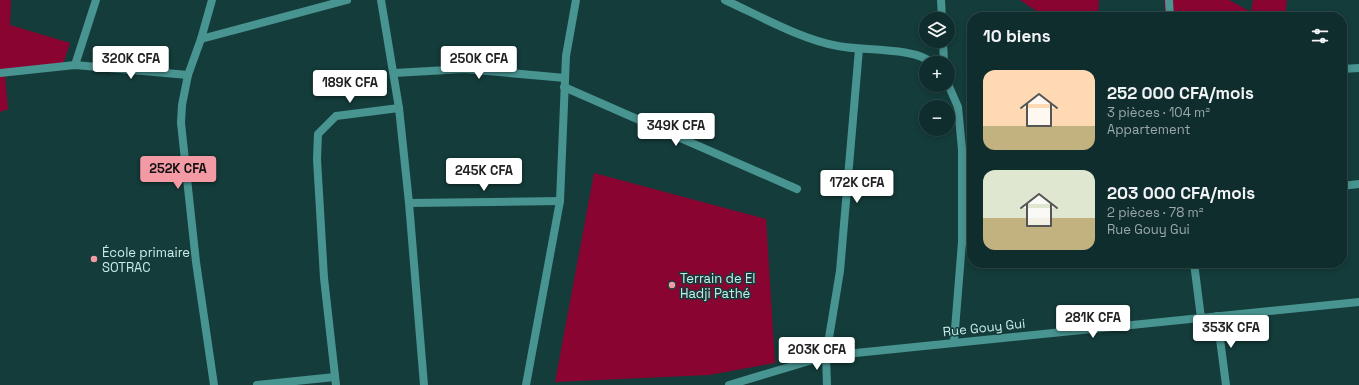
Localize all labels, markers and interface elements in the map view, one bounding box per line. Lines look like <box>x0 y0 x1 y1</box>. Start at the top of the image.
map controls <box>919 12 955 136</box>
button: layers <box>919 12 955 48</box>
text: 10 biens <box>983 25 1051 47</box>
icon: filters <box>1309 25 1331 47</box>
pin: 320K CFA <box>90 46 172 80</box>
pin: 250K CFA <box>438 46 520 80</box>
text: 320K CFA <box>102 50 160 67</box>
text: 250K CFA <box>450 50 508 67</box>
button: + <box>919 56 955 92</box>
pin: 189K CFA <box>309 70 391 104</box>
text: 189K CFA <box>322 74 378 91</box>
text: 252 000 CFA/mois <box>1107 82 1254 104</box>
icon: home <box>1015 86 1063 134</box>
button: − <box>919 100 955 136</box>
text: 3 pièces · 104 m² <box>1107 104 1210 121</box>
pin: 349K CFA <box>635 113 717 147</box>
text: 349K CFA <box>647 117 705 134</box>
text: Appartement <box>1107 121 1190 138</box>
pin: 252K CFA <box>137 156 219 190</box>
pin: 245K CFA <box>443 158 525 192</box>
text: 252K CFA <box>149 160 207 177</box>
text: 245K CFA <box>455 162 513 179</box>
pin: 172K CFA <box>816 170 898 204</box>
text: 172K CFA <box>829 174 885 191</box>
text: 203 000 CFA/mois <box>1107 182 1255 204</box>
icon: home <box>1015 186 1063 234</box>
text: 2 pièces · 78 m² <box>1107 204 1204 221</box>
text: Rue Gouy Gui <box>1107 221 1190 238</box>
place label: École primaire SOTRAC <box>102 244 190 276</box>
marker: École primaire SOTRAC <box>89 254 99 264</box>
place label: Terrain de El Hadji Pathé <box>680 270 756 302</box>
marker: Terrain de El Hadji Pathé <box>667 280 677 290</box>
pin: 281K CFA <box>1052 305 1134 339</box>
text: 281K CFA <box>1065 309 1121 326</box>
street label: Rue Gouy Gui <box>942 315 1026 340</box>
pin: 353K CFA <box>1190 315 1272 349</box>
text: 353K CFA <box>1202 319 1260 336</box>
pin: 203K CFA <box>776 337 858 371</box>
text: 203K CFA <box>788 341 846 358</box>

